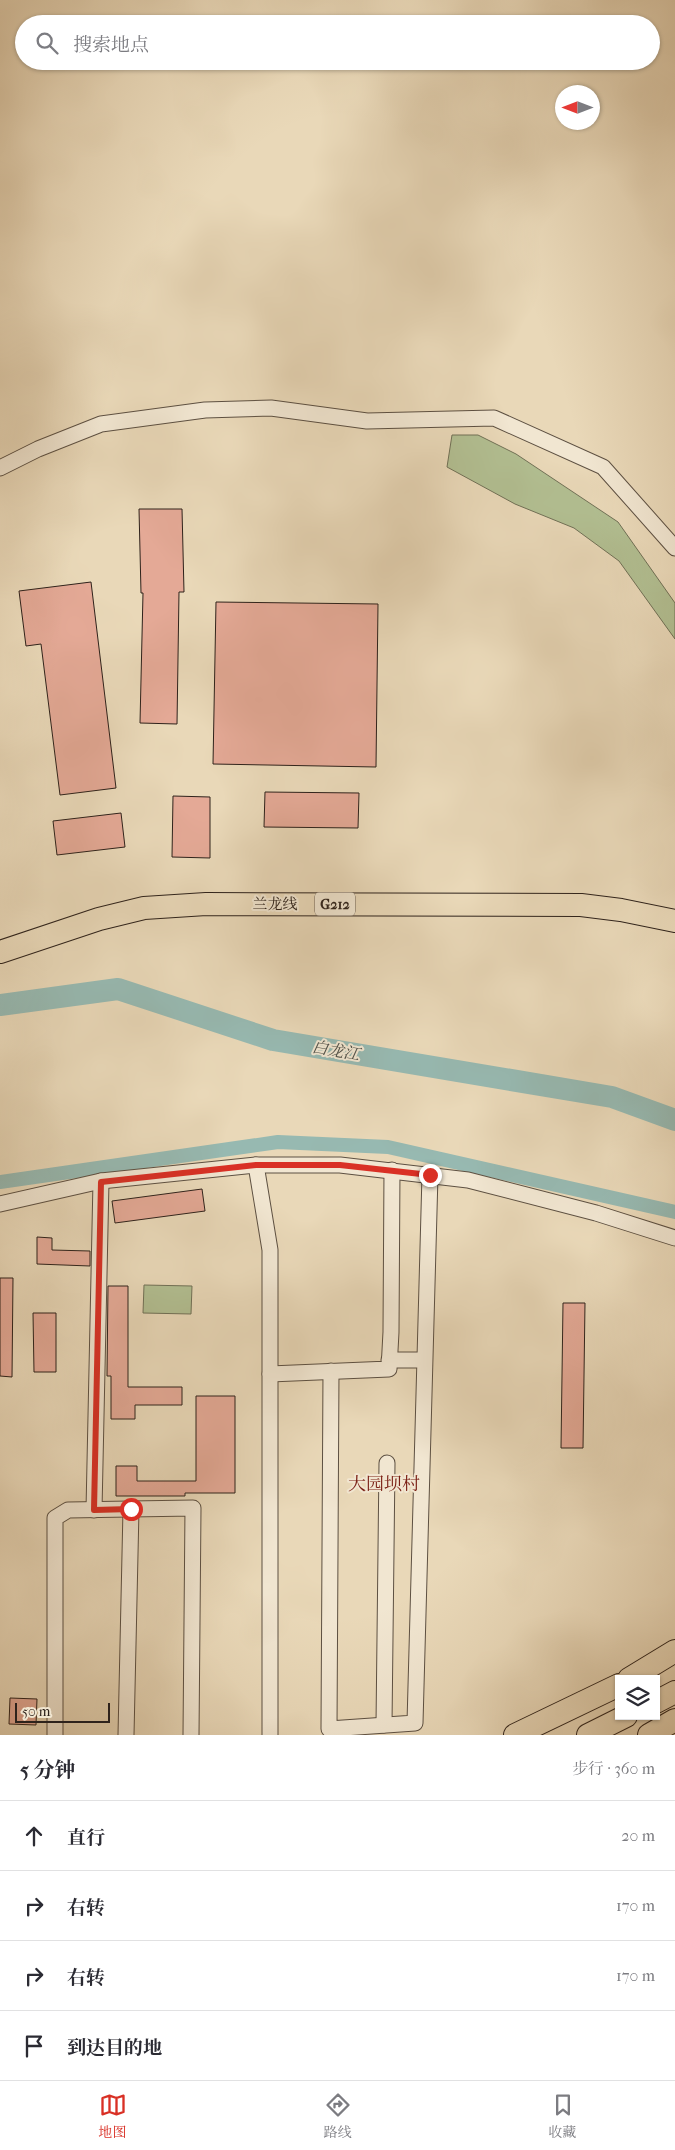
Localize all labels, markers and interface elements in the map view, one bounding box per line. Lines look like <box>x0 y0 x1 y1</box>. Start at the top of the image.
search box <box>15 15 660 70</box>
icon: search <box>33 29 61 57</box>
text: 搜索地点 <box>73 34 149 56</box>
north arrow <box>555 85 600 130</box>
road number: G212 <box>315 892 355 916</box>
street label: 兰龙线 <box>252 895 298 913</box>
water label: 白龙江 <box>311 1037 363 1064</box>
route end <box>419 1164 442 1187</box>
district label: 大园坝村 <box>348 1474 420 1495</box>
route start <box>120 1498 143 1521</box>
map controls <box>615 1675 660 1720</box>
button: layers <box>615 1675 660 1720</box>
scale bar <box>15 1700 110 1723</box>
text: 50 m <box>22 1703 50 1720</box>
text: 5 分钟 <box>20 1758 76 1782</box>
text: 步行 · 360 m <box>572 1759 655 1778</box>
icon: ahead <box>20 1822 48 1850</box>
text: 20 m <box>621 1826 655 1845</box>
text: 直行 <box>67 1827 105 1849</box>
icon: right <box>20 1892 48 1920</box>
text: 170 m <box>616 1896 655 1915</box>
text: 右转 <box>67 1897 105 1919</box>
icon: right <box>20 1962 48 1990</box>
text: 170 m <box>616 1966 655 1985</box>
text: 右转 <box>67 1967 105 1989</box>
icon: arrive <box>20 2032 48 2060</box>
text: 到达目的地 <box>67 2037 162 2059</box>
tab: 地图 <box>99 2091 127 2141</box>
tab: 路线 <box>324 2091 352 2141</box>
tab: 收藏 <box>549 2091 577 2141</box>

